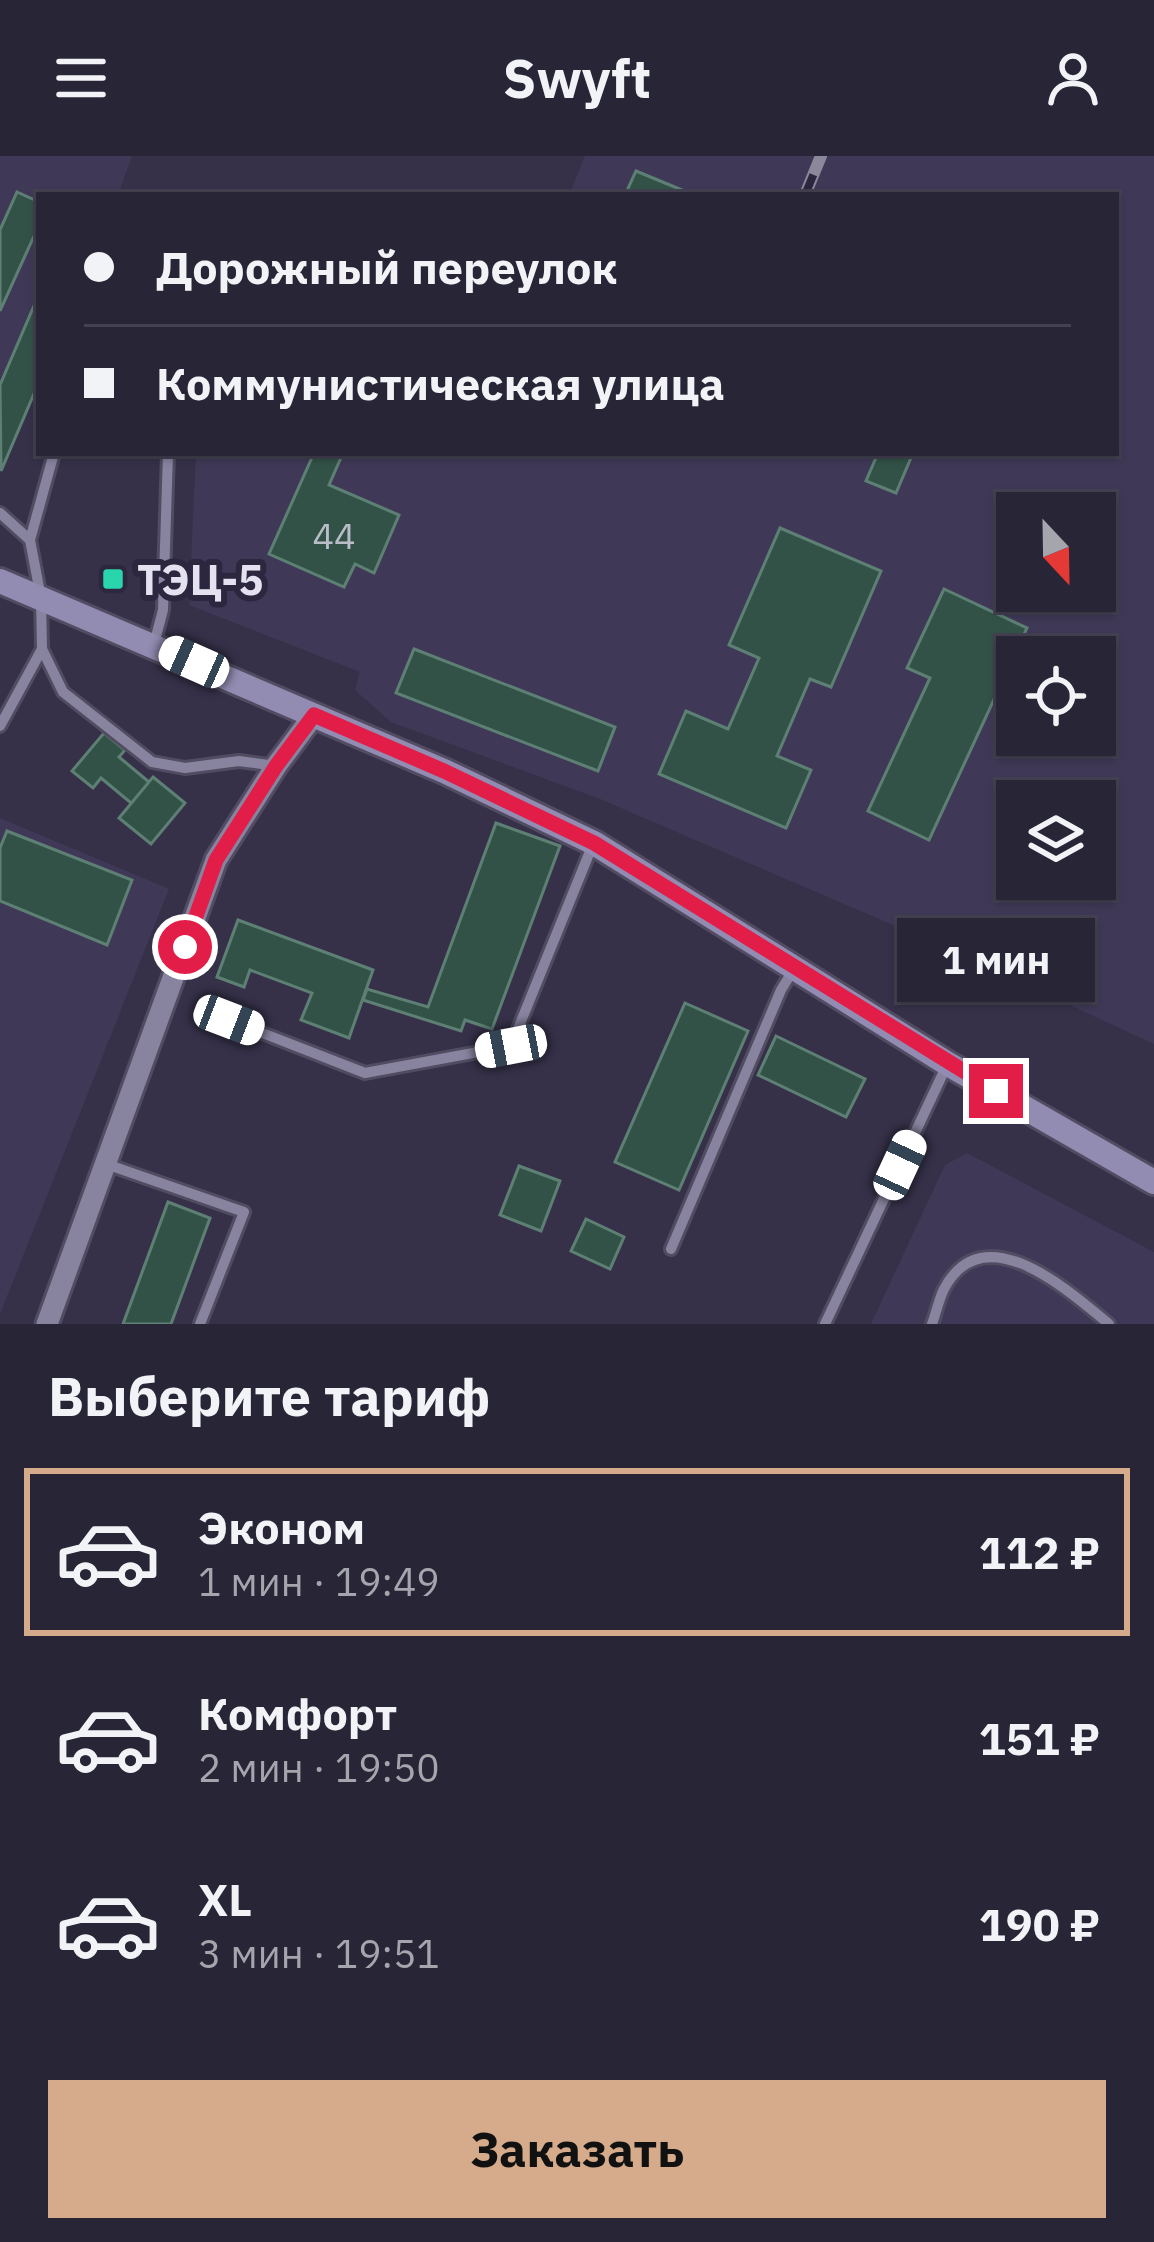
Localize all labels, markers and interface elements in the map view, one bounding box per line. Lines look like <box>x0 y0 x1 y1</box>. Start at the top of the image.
text: Swyft <box>503 43 651 113</box>
icon: menu <box>48 45 114 111</box>
icon: person <box>1040 45 1106 111</box>
text: Дорожный переулок <box>156 238 618 296</box>
text: Коммунистическая улица <box>156 354 725 412</box>
north arrow <box>996 492 1116 612</box>
map controls <box>996 492 1116 900</box>
house number: 44 <box>312 512 356 559</box>
place label: ТЭЦ-5 <box>137 552 263 607</box>
marker: ТЭЦ-5 <box>100 566 126 592</box>
car <box>154 631 234 693</box>
button: locate <box>996 636 1116 756</box>
button: layers <box>996 780 1116 900</box>
callout: 1 мин <box>897 917 1095 1001</box>
route start <box>158 920 212 974</box>
text: 1 мин <box>942 934 1050 985</box>
car <box>189 990 269 1050</box>
car <box>472 1021 550 1071</box>
route end <box>969 1064 1023 1118</box>
car <box>868 1125 932 1205</box>
text: Выберите тариф <box>48 1361 490 1431</box>
icon: car <box>54 1498 162 1606</box>
text: Эконом <box>198 1498 365 1556</box>
text: 112 ₽ <box>979 1523 1100 1581</box>
text: 1 мин · 19:49 <box>198 1556 440 1607</box>
icon: car <box>54 1684 162 1792</box>
text: Комфорт <box>198 1684 397 1742</box>
text: 151 ₽ <box>979 1709 1100 1767</box>
text: 2 мин · 19:50 <box>198 1742 440 1793</box>
icon: car <box>54 1870 162 1978</box>
text: XL <box>198 1870 252 1928</box>
text: 190 ₽ <box>979 1895 1100 1953</box>
text: 3 мин · 19:51 <box>198 1928 440 1979</box>
button: Заказать <box>48 2080 1106 2218</box>

